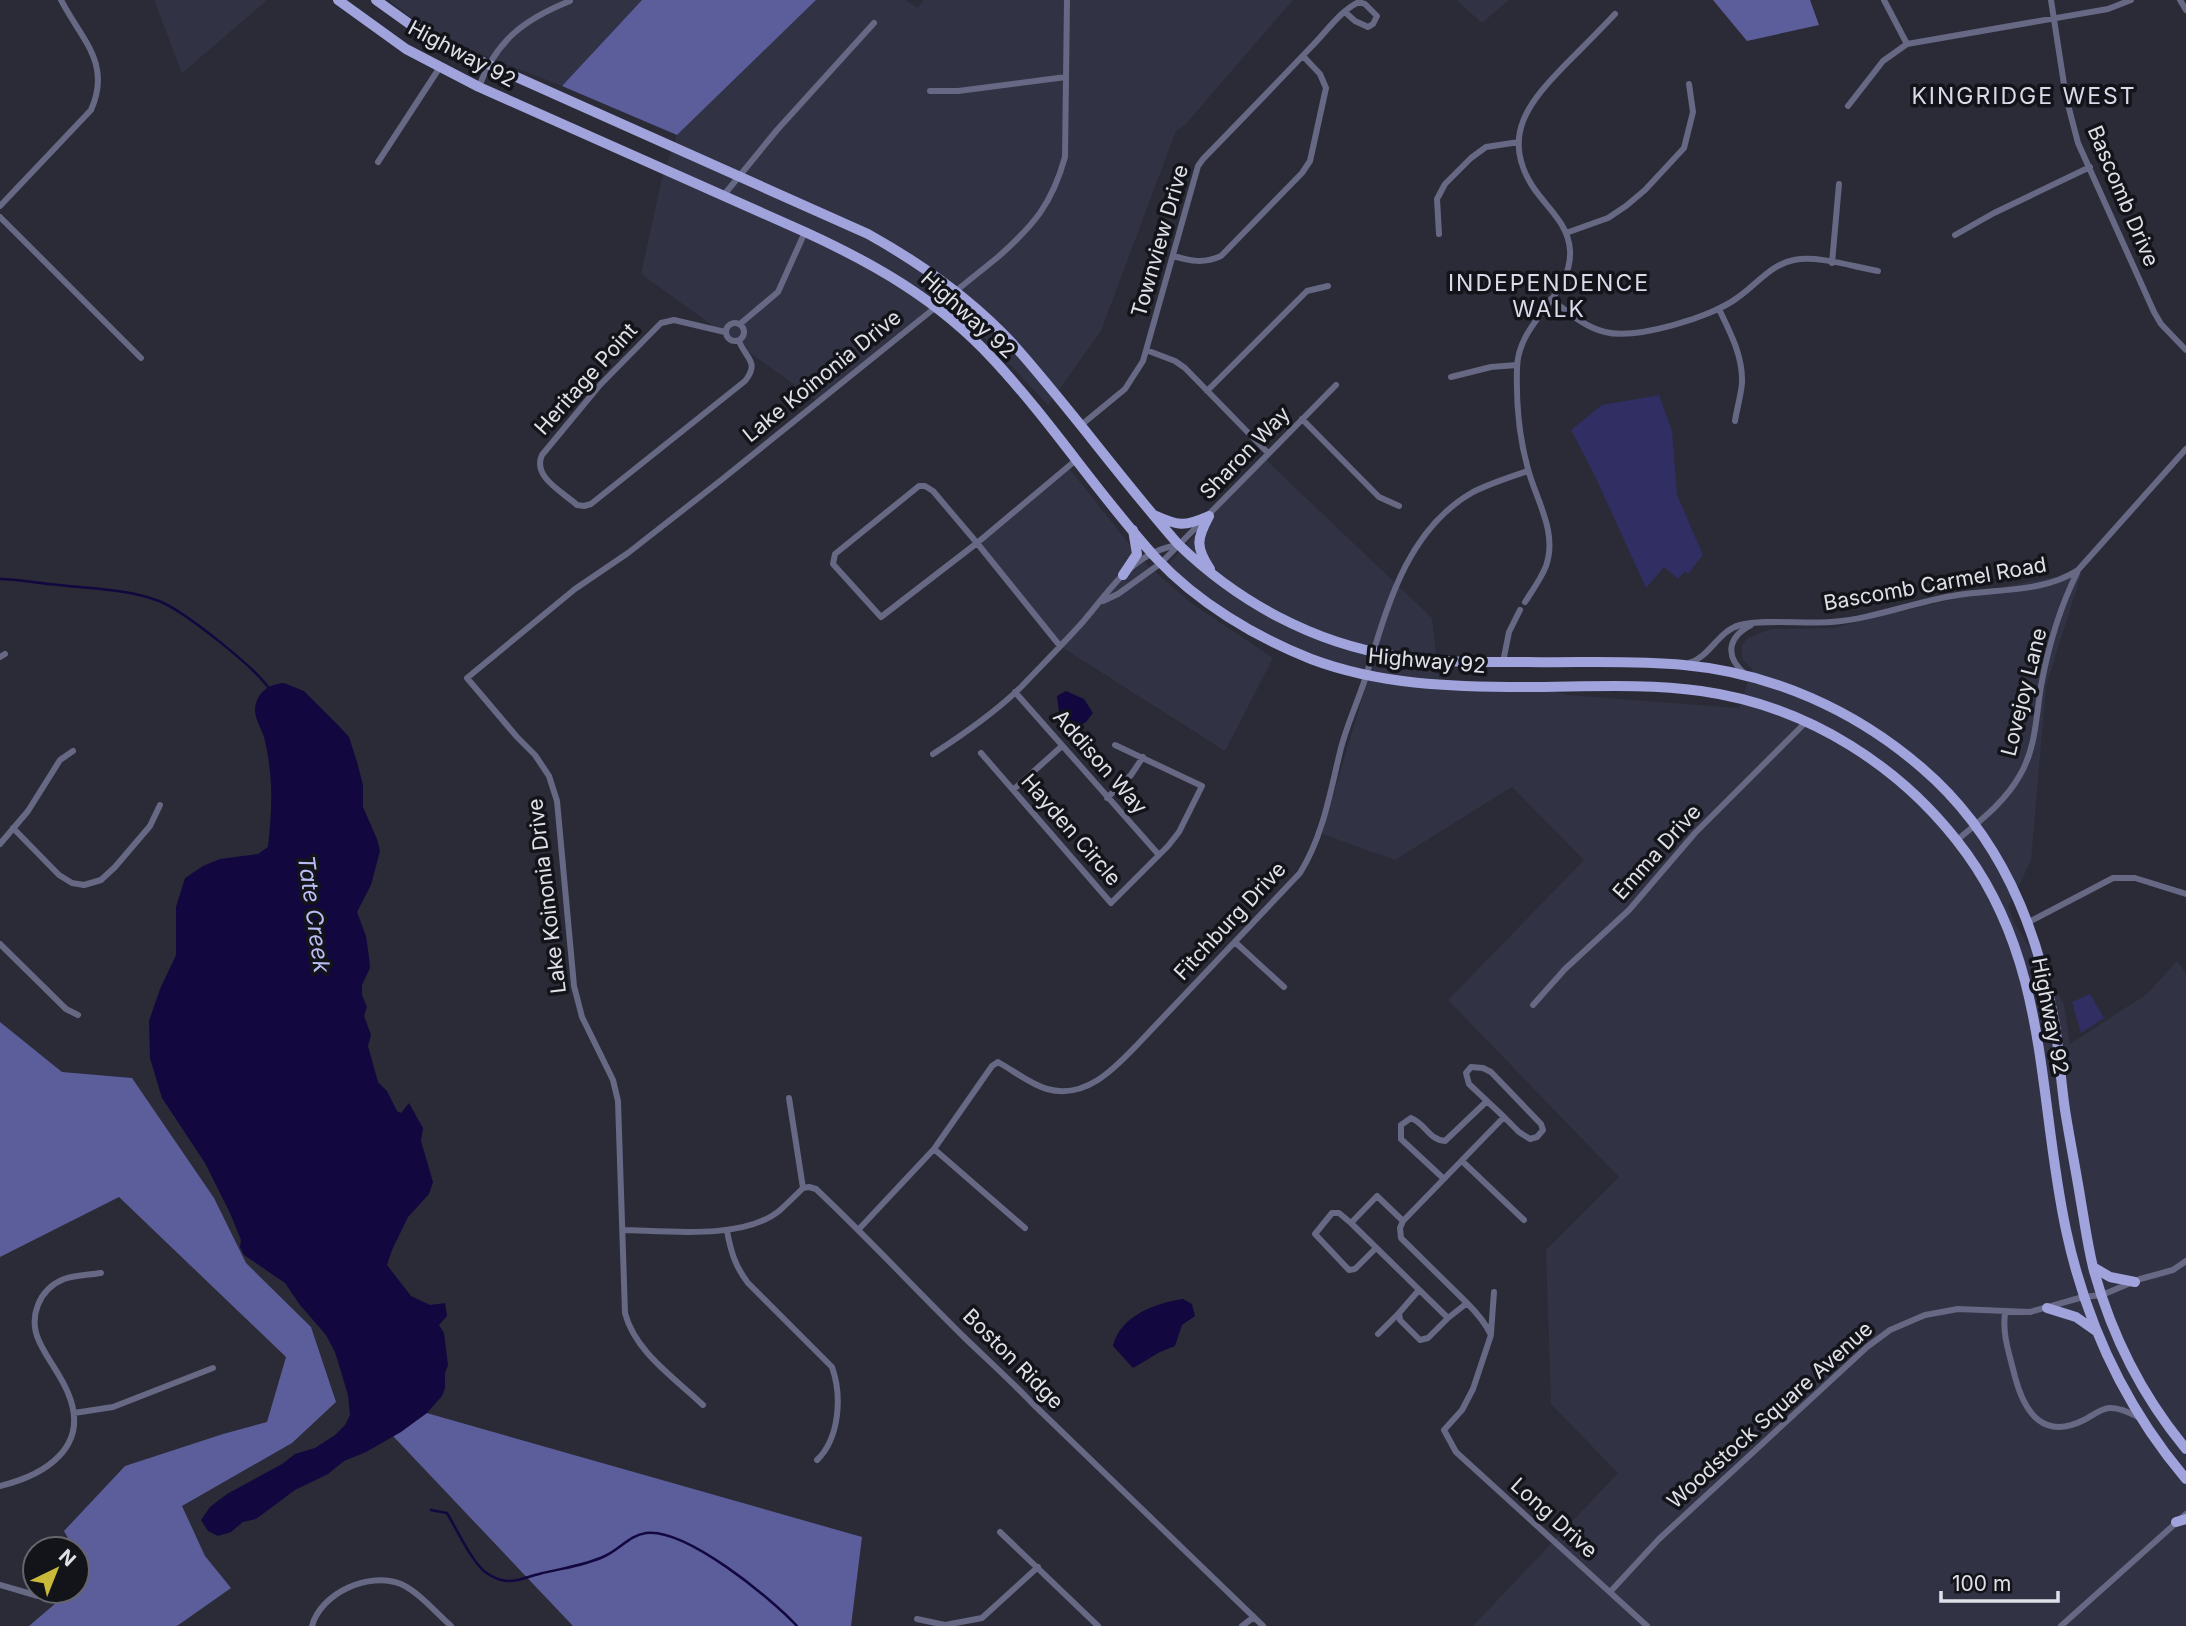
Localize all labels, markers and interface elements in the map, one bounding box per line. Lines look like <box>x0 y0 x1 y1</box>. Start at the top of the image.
street label: Highway 92 <box>404 15 520 92</box>
district label: KINGRIDGE WEST <box>1911 82 2137 110</box>
street label: Bascomb Drive <box>2083 122 2164 270</box>
street label: Townview Drive <box>1126 162 1193 320</box>
street label: Highway 92 <box>916 266 1021 363</box>
district label: INDEPENDENCE WALK <box>1448 269 1650 323</box>
street label: Lake Koinonia Drive <box>738 304 906 447</box>
street label: Heritage Point <box>529 318 642 440</box>
street label: Sharon Way <box>1194 401 1295 504</box>
street label: Bascomb Carmel Road <box>1821 552 2048 615</box>
street label: Lovejoy Lane <box>1996 625 2051 758</box>
street label: Highway 92 <box>1367 643 1487 678</box>
street label: Addison Way <box>1048 704 1153 819</box>
street label: Hayden Circle <box>1016 769 1126 890</box>
street label: Lake Koinonia Drive <box>522 797 571 995</box>
street label: Emma Drive <box>1607 799 1706 904</box>
water label: Tate Creek <box>292 853 336 975</box>
street label: Fitchburg Drive <box>1169 856 1291 985</box>
street label: Highway 92 <box>2027 956 2074 1076</box>
street label: Boston Ridge <box>958 1303 1069 1414</box>
street label: Woodstock Square Avenue <box>1662 1316 1877 1513</box>
street label: Long Drive <box>1506 1472 1603 1563</box>
north arrow <box>21 1535 91 1605</box>
text: N <box>54 1545 80 1571</box>
scale bar <box>1941 1560 2058 1604</box>
text: 100 m <box>1952 1571 2011 1596</box>

